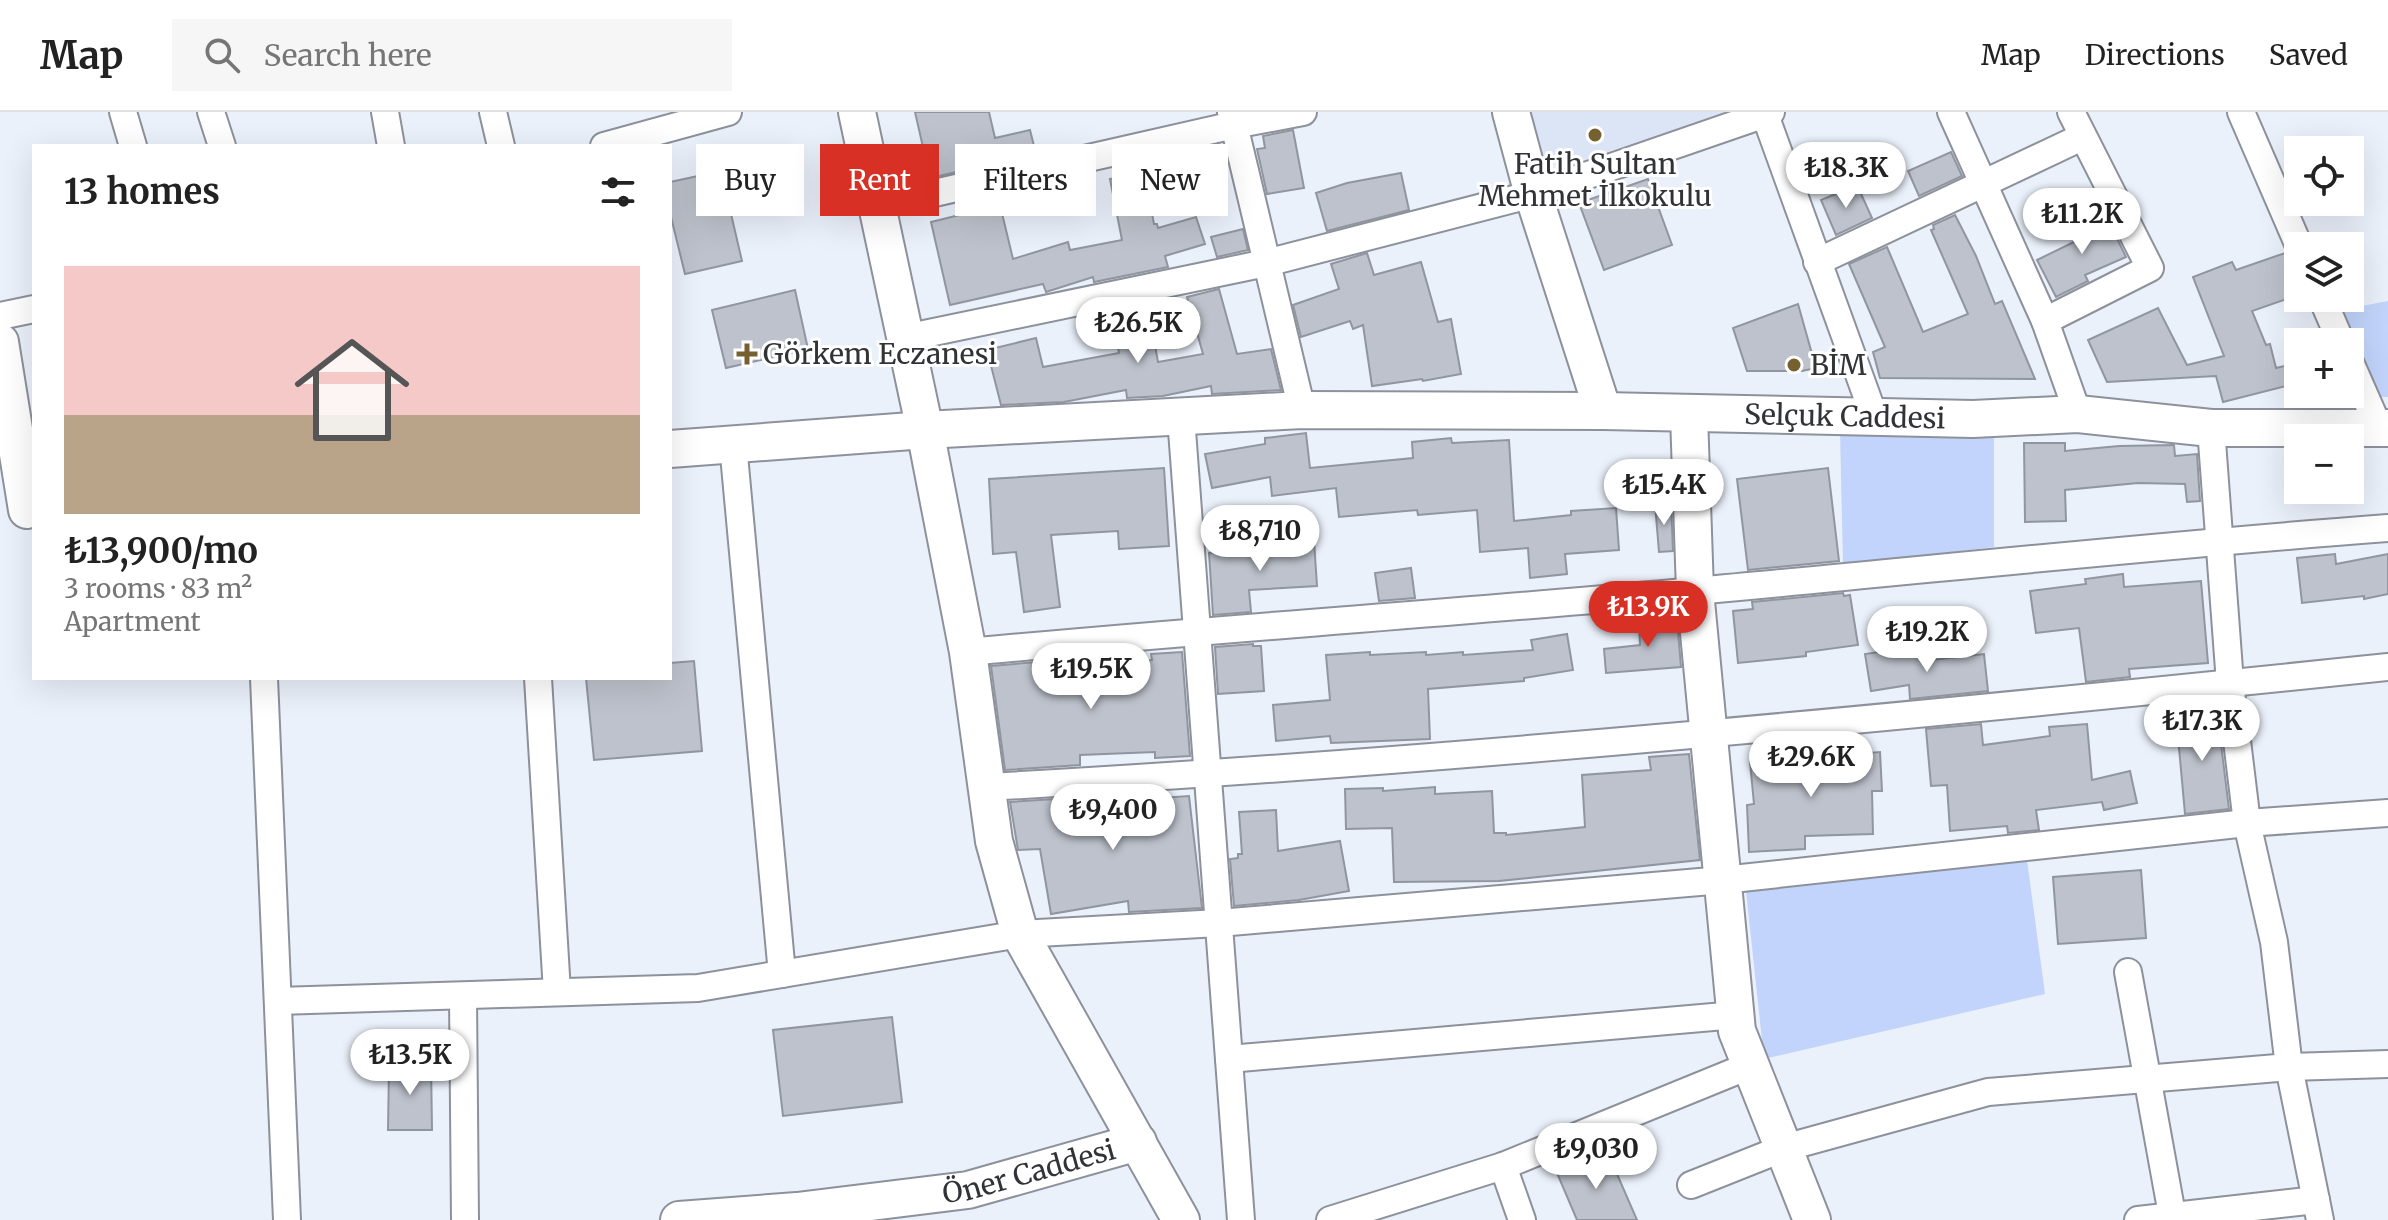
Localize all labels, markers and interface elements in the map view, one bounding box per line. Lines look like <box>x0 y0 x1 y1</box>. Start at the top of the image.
search box <box>172 19 732 91</box>
text: Map <box>40 32 124 79</box>
icon: search <box>200 33 244 77</box>
text: Search here <box>264 36 432 74</box>
text: Map <box>1981 37 2041 73</box>
text: Directions <box>2085 37 2225 73</box>
text: Saved <box>2269 37 2348 73</box>
marker: Fatih Sultan Mehmet İlkokulu <box>1586 126 1604 144</box>
map controls <box>2284 136 2364 504</box>
button: locate <box>2284 136 2364 216</box>
pin: ₺18.3K <box>1781 142 1911 210</box>
chip: Buy <box>696 144 804 216</box>
chip: Rent <box>820 144 939 216</box>
chip: Filters <box>955 144 1096 216</box>
chip: New <box>1112 144 1228 216</box>
place label: Fatih Sultan Mehmet İlkokulu <box>1478 146 1712 214</box>
text: ₺18.3K <box>1804 151 1888 184</box>
icon: filters <box>596 170 640 214</box>
text: 13 homes <box>64 171 220 213</box>
pin: ₺11.2K <box>2017 188 2147 256</box>
text: ₺11.2K <box>2041 197 2123 230</box>
button: layers <box>2284 232 2364 312</box>
pin: ₺26.5K <box>1073 297 1203 365</box>
text: ₺26.5K <box>1094 306 1182 339</box>
icon: home <box>280 318 424 462</box>
button: + <box>2284 328 2364 408</box>
place label: Görkem Eczanesi <box>763 336 997 372</box>
marker: Görkem Eczanesi <box>738 345 756 363</box>
place label: BİM <box>1810 347 1867 383</box>
marker: BİM <box>1785 356 1803 374</box>
street label: Selçuk Caddesi <box>1744 396 1946 436</box>
button: − <box>2284 424 2364 504</box>
pin: ₺15.4K <box>1599 459 1729 527</box>
text: ₺15.4K <box>1622 468 1706 501</box>
pin: ₺8,710 <box>1195 505 1325 573</box>
text: ₺8,710 <box>1219 514 1301 547</box>
text: ₺13,900/mo <box>64 530 258 572</box>
text: 3 rooms · 83 m² <box>64 572 252 605</box>
pin: ₺13.9K <box>1583 581 1713 649</box>
text: ₺13.9K <box>1607 590 1689 623</box>
text: Apartment <box>64 605 201 638</box>
pin: ₺19.2K <box>1862 606 1992 674</box>
text: ₺19.2K <box>1885 615 1969 648</box>
pin: ₺19.5K <box>1026 643 1156 711</box>
text: ₺19.5K <box>1050 652 1132 685</box>
pin: ₺17.3K <box>2137 695 2267 763</box>
text: ₺17.3K <box>2162 704 2242 737</box>
pin: ₺29.6K <box>1746 731 1876 799</box>
text: ₺29.6K <box>1767 740 1855 773</box>
pin: ₺9,400 <box>1048 784 1178 852</box>
text: ₺9,400 <box>1068 793 1158 826</box>
pin: ₺13.5K <box>345 1029 475 1097</box>
text: ₺13.5K <box>368 1038 452 1071</box>
pin: ₺9,030 <box>1531 1123 1661 1191</box>
street label: Öner Caddesi <box>940 1131 1120 1211</box>
text: ₺9,030 <box>1553 1132 1639 1165</box>

